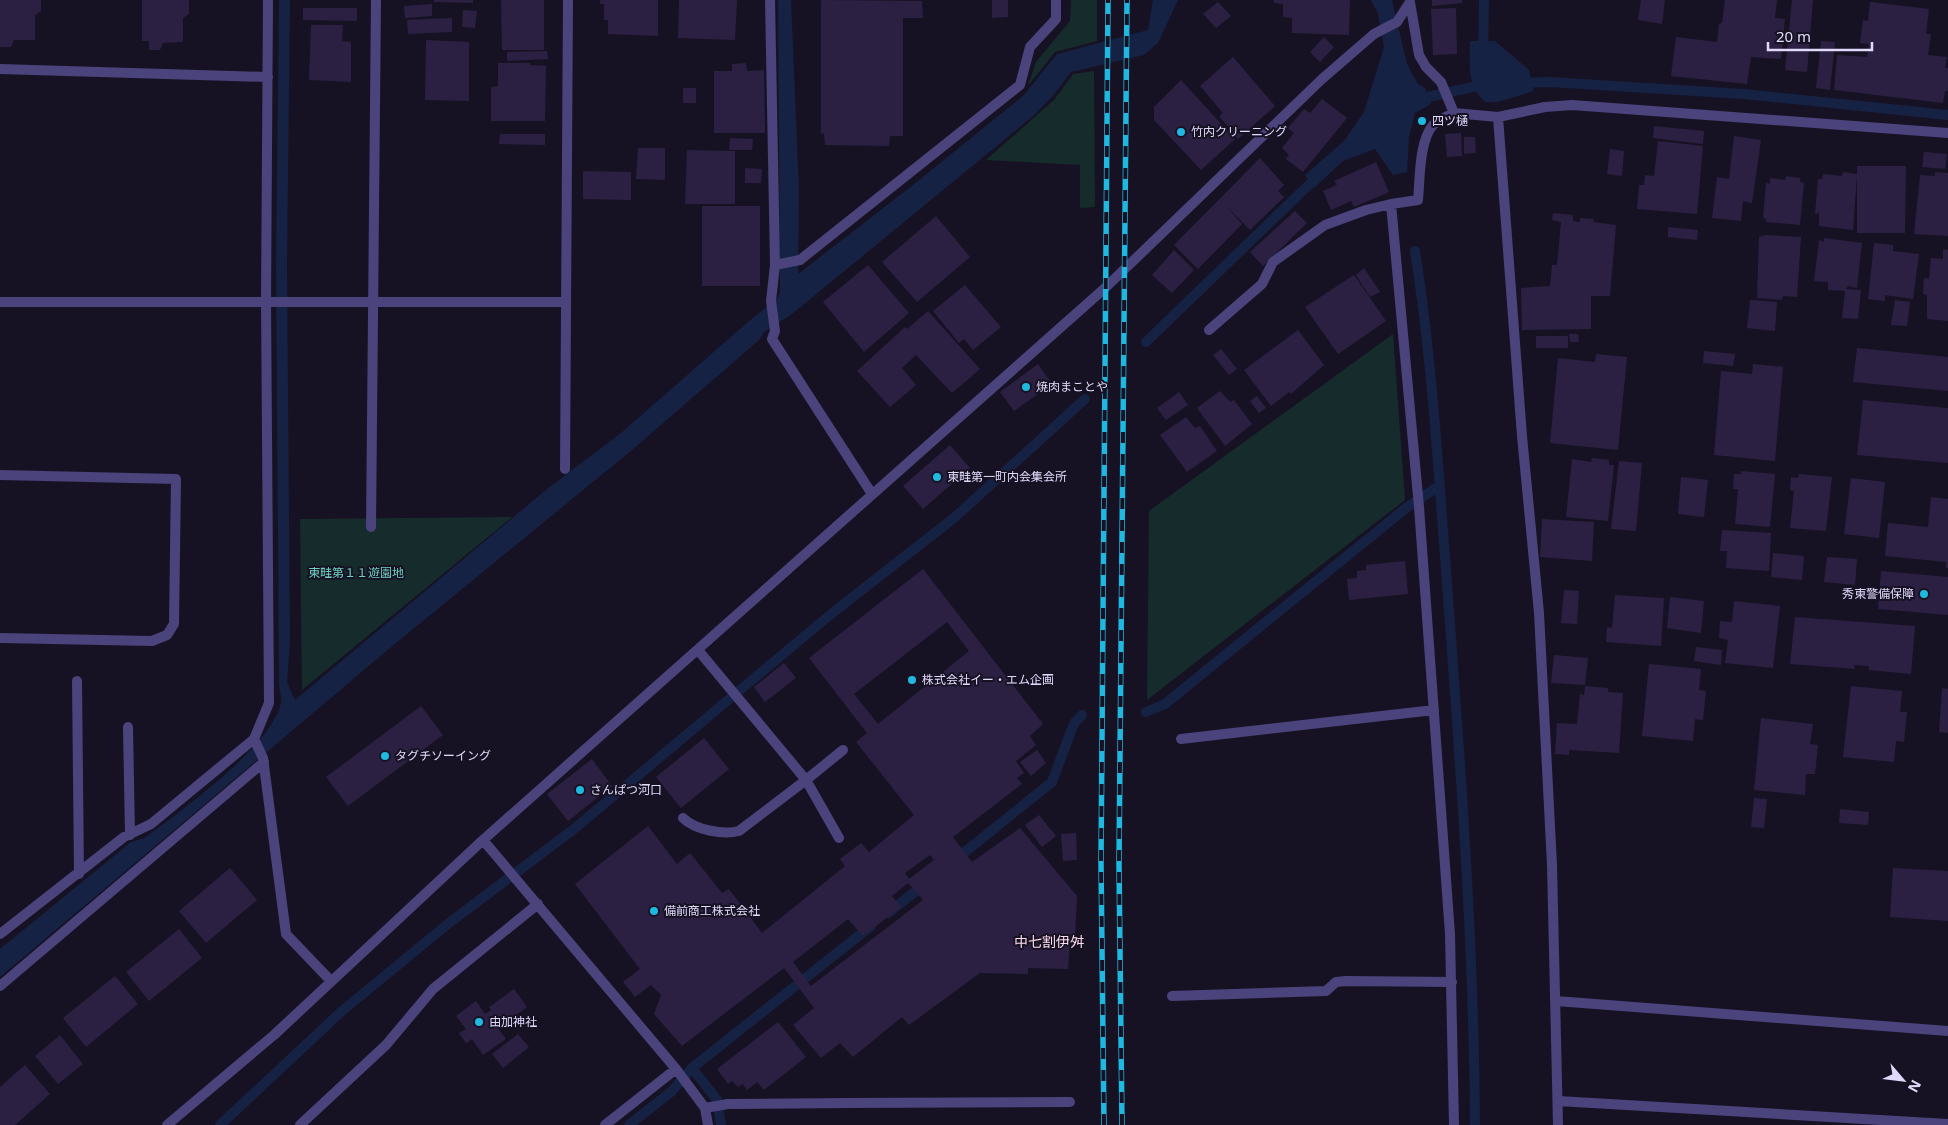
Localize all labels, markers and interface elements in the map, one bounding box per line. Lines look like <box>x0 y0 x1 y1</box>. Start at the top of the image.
scale bar <box>1768 20 1872 52</box>
text: 20 m <box>1776 26 1811 46</box>
place label: 四ツ樋 <box>1432 112 1468 129</box>
marker: 四ツ樋 <box>1416 115 1428 127</box>
place label: 竹内クリーニング <box>1191 123 1287 140</box>
marker: 竹内クリーニング <box>1175 126 1187 138</box>
place label: 焼肉まことや <box>1036 378 1108 395</box>
marker: 焼肉まことや <box>1020 381 1032 393</box>
place label: 東畦第一町内会集会所 <box>947 468 1067 485</box>
marker: 東畦第一町内会集会所 <box>931 471 943 483</box>
park label: 東畦第１１遊園地 <box>308 564 404 581</box>
place label: 秀東警備保障 <box>1842 585 1914 602</box>
marker: 秀東警備保障 <box>1918 588 1930 600</box>
place label: 株式会社イー・エム企画 <box>922 671 1054 688</box>
marker: 株式会社イー・エム企画 <box>906 674 918 686</box>
place label: タグチソーイング <box>395 747 491 764</box>
marker: タグチソーイング <box>379 750 391 762</box>
place label: さんぱつ河口 <box>590 781 662 798</box>
marker: さんぱつ河口 <box>574 784 586 796</box>
place label: 備前商工株式会社 <box>664 902 760 919</box>
marker: 備前商工株式会社 <box>648 905 660 917</box>
district label: 中七割伊舛 <box>1014 932 1084 951</box>
place label: 由加神社 <box>489 1013 537 1030</box>
marker: 由加神社 <box>473 1016 485 1028</box>
north arrow <box>1878 1055 1928 1105</box>
text: N <box>1904 1077 1926 1096</box>

